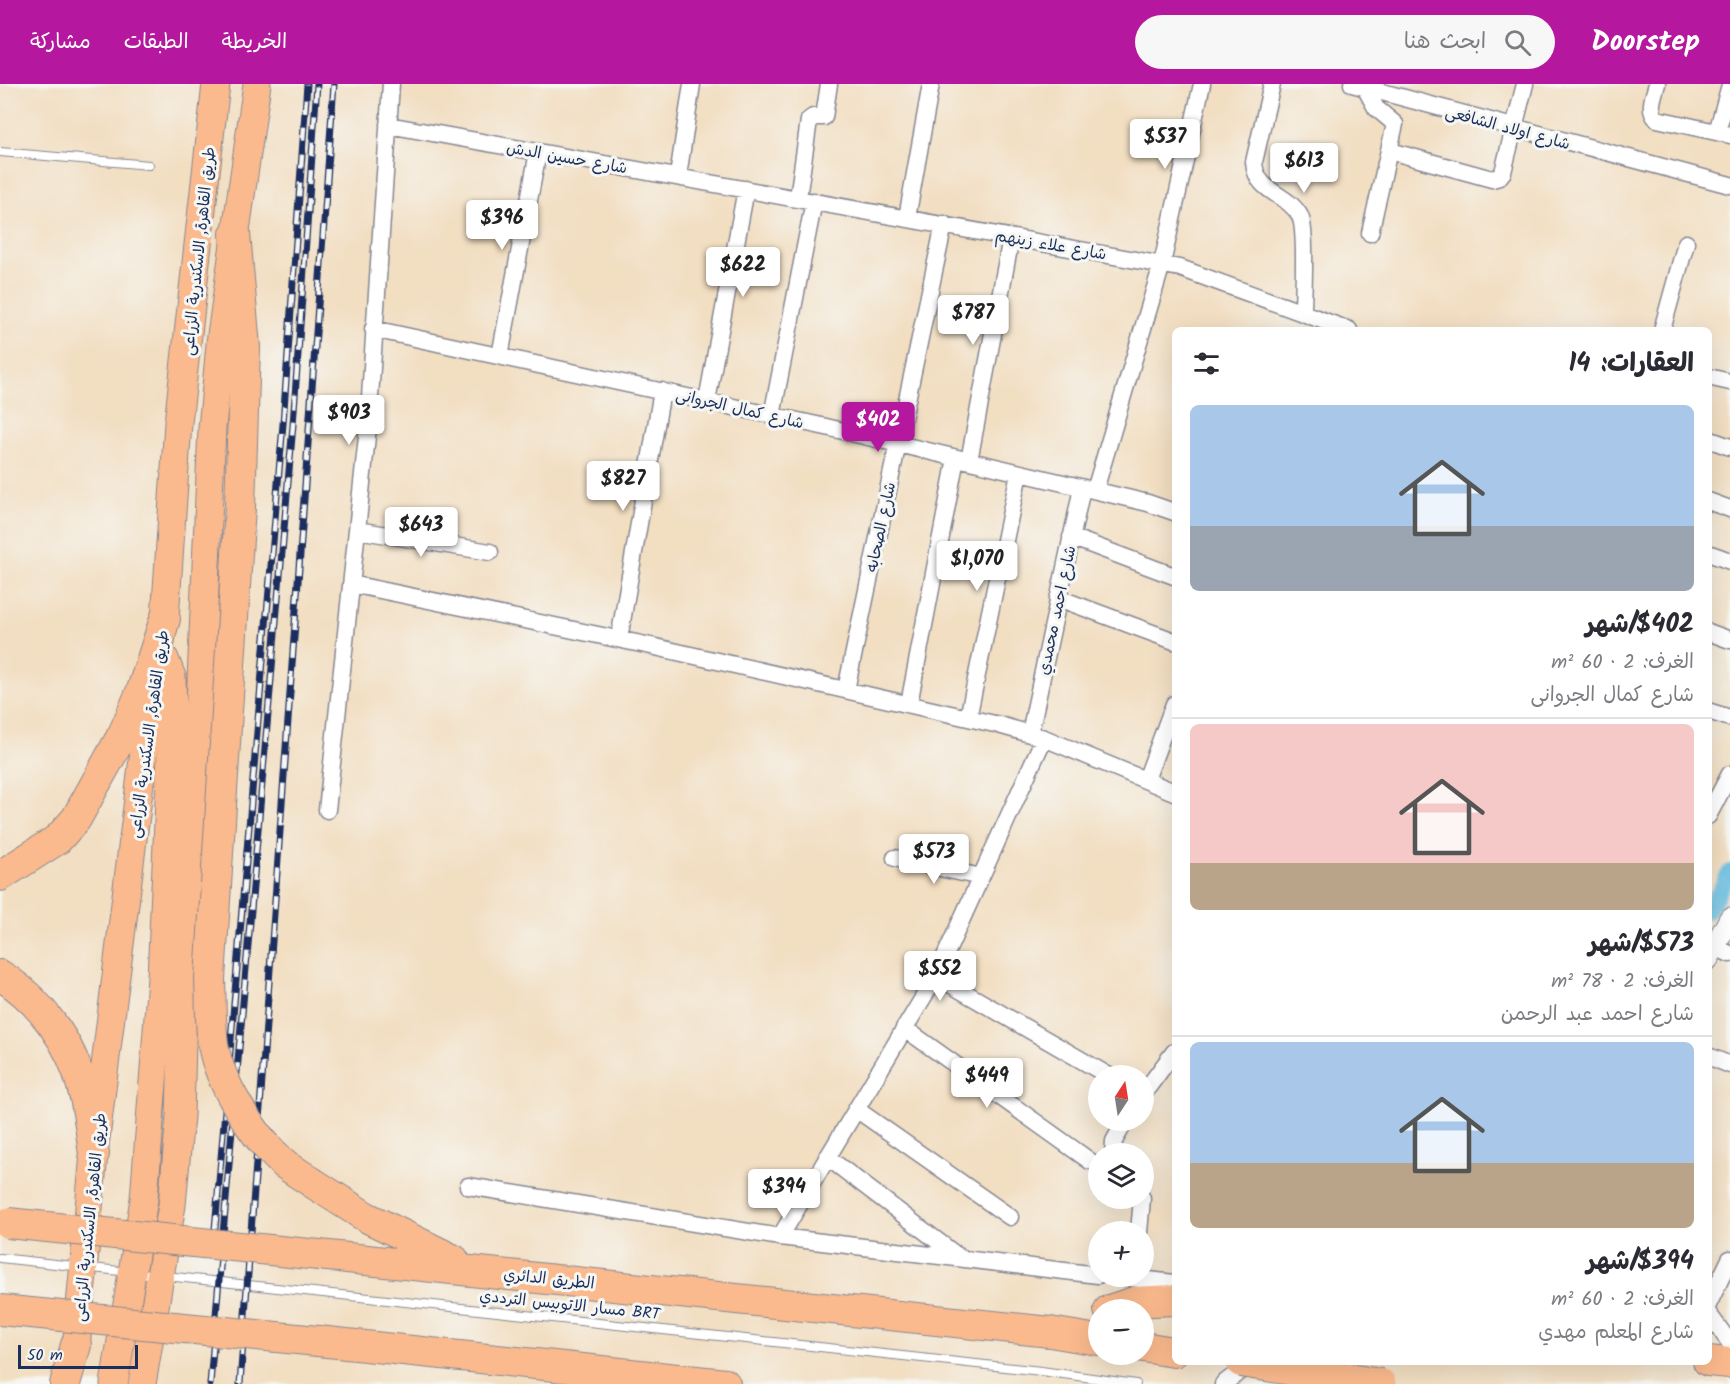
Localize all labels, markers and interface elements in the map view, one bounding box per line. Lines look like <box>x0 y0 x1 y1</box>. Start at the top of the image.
search box <box>1135 15 1555 69</box>
text: Doorstep <box>1591 20 1700 65</box>
text: ابحث هنا <box>1404 25 1486 60</box>
text: مشاركة <box>30 26 91 59</box>
text: الطبقات <box>124 26 189 59</box>
text: الخريطة <box>222 26 287 59</box>
icon: search <box>1501 26 1534 59</box>
street label: شارع اولاد الشافعى <box>1442 100 1573 157</box>
pin: $537 <box>1129 119 1201 170</box>
text: $537 <box>1144 122 1186 154</box>
street label: شارع حسين الدش <box>504 136 629 181</box>
pin: $613 <box>1268 143 1340 194</box>
street label: طريق القاهرة, الاسكندرية الزراعى <box>176 146 223 357</box>
text: $613 <box>1284 146 1324 178</box>
pin: $396 <box>466 200 538 251</box>
text: $396 <box>480 203 524 235</box>
street label: شارع علاء زينهم <box>993 223 1108 268</box>
pin: $622 <box>707 247 779 298</box>
text: $622 <box>720 250 766 282</box>
pin: $787 <box>937 295 1009 346</box>
text: $787 <box>952 298 994 330</box>
text: العقارات: 14 <box>1568 343 1694 385</box>
icon: filters <box>1190 347 1223 380</box>
street label: شارع كمال الجروانى <box>673 383 806 436</box>
pin: $903 <box>313 395 385 446</box>
text: $903 <box>327 398 371 430</box>
pin: $402 <box>842 402 914 453</box>
text: $402 <box>856 405 900 437</box>
icon: home <box>1388 444 1496 552</box>
pin: $827 <box>587 461 659 512</box>
text: $827 <box>601 464 645 496</box>
street label: شارع الصحابه <box>860 480 903 575</box>
pin: $643 <box>385 507 457 558</box>
text: $643 <box>399 510 443 542</box>
pin: $1,070 <box>928 541 1026 592</box>
street label: شارع احمد محمدي <box>1032 543 1083 677</box>
text: $1,070 <box>950 544 1004 576</box>
text: $402/شهر <box>1585 604 1694 646</box>
street label: طريق القاهرة, الاسكندرية الزراعى <box>123 629 176 840</box>
text: الغرف: 2 · 60 m² <box>1551 647 1694 679</box>
text: شارع كمال الجروانى <box>1531 680 1694 712</box>
icon: home <box>1388 763 1496 871</box>
pin: $573 <box>898 834 970 885</box>
text: $573 <box>913 837 955 869</box>
text: $573/شهر <box>1588 923 1694 965</box>
pin: $552 <box>904 951 976 1002</box>
text: $552 <box>918 954 962 986</box>
text: الغرف: 2 · 78 m² <box>1551 966 1694 998</box>
text: شارع احمد عبد الرحمن <box>1501 999 1694 1031</box>
pin: $449 <box>951 1058 1023 1109</box>
text: $449 <box>965 1061 1009 1093</box>
north arrow <box>1088 1065 1154 1131</box>
map controls <box>1088 1065 1154 1365</box>
icon: home <box>1388 1081 1496 1189</box>
street label: طريق القاهرة, الاسكندرية الزراعى <box>67 1112 114 1323</box>
button: layers <box>1088 1143 1154 1209</box>
pin: $394 <box>748 1169 820 1220</box>
text: $394 <box>762 1172 806 1204</box>
button: + <box>1088 1221 1154 1287</box>
text: $394/شهر <box>1586 1241 1694 1283</box>
street label: الطريق الدائري <box>502 1262 596 1297</box>
street label: مسار الاتوبيس الترددي BRT <box>478 1284 663 1328</box>
text: الغرف: 2 · 60 m² <box>1551 1284 1694 1316</box>
button: − <box>1088 1299 1154 1365</box>
text: شارع المعلم مهدي <box>1538 1317 1694 1349</box>
scale bar <box>18 1342 138 1370</box>
text: 50 m <box>27 1343 63 1368</box>

